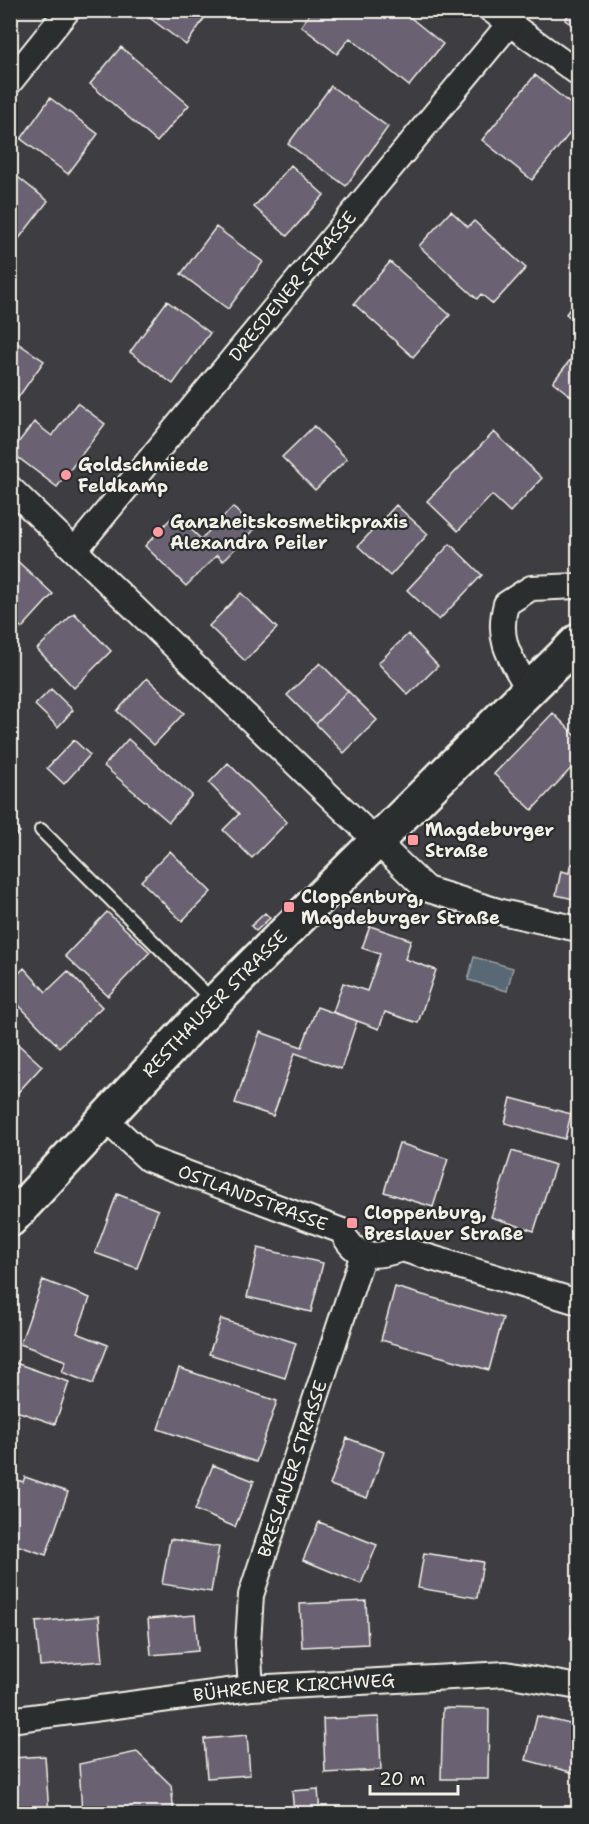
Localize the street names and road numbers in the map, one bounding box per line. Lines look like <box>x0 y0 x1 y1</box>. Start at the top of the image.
street label: DRESDENER STRASSE <box>224 206 362 366</box>
street label: RESTHAUSER STRASSE <box>137 925 293 1083</box>
street label: OSTLANDSTRASSE <box>175 1159 331 1237</box>
street label: BRESLAUER STRASSE <box>252 1377 333 1560</box>
street label: BÜHRENER KIRCHWEG <box>192 1668 396 1708</box>

